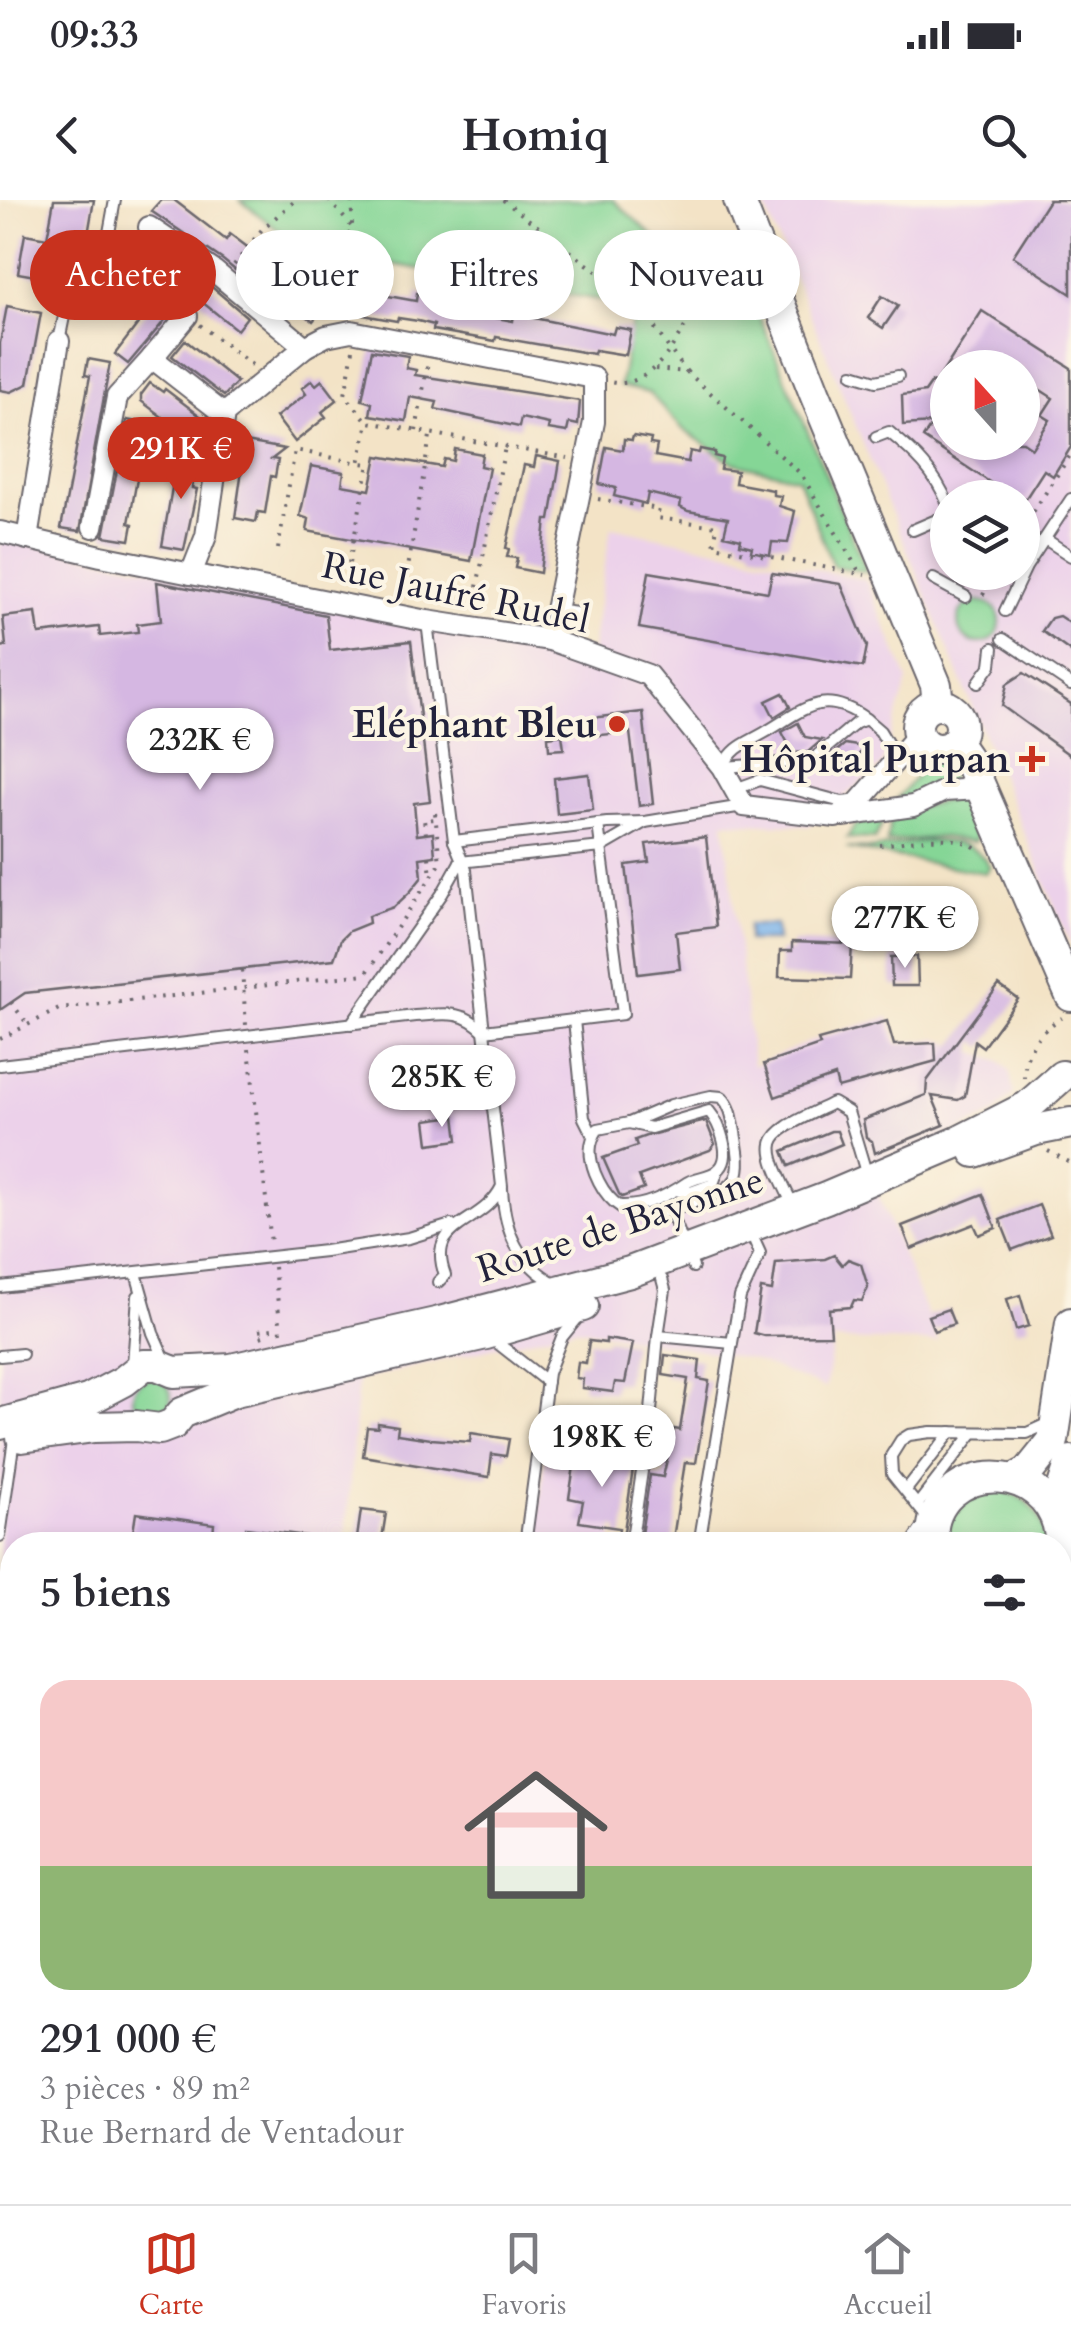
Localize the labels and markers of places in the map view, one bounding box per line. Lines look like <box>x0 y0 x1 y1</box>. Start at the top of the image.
pin: 291K € <box>100 417 262 502</box>
place label: Eléphant Bleu <box>352 699 597 751</box>
pin: 232K € <box>119 708 281 793</box>
marker: Eléphant Bleu <box>606 713 628 735</box>
place label: Hôpital Purpan <box>740 734 1011 786</box>
marker: Hôpital Purpan <box>1019 746 1045 772</box>
pin: 277K € <box>824 886 986 971</box>
pin: 285K € <box>361 1045 523 1130</box>
pin: 198K € <box>521 1405 683 1490</box>

